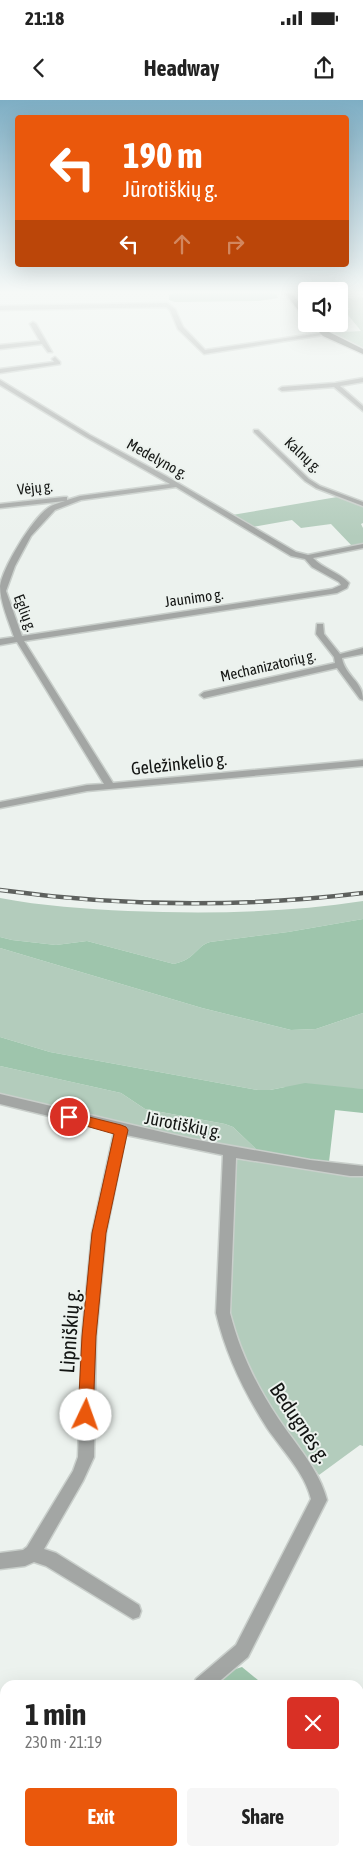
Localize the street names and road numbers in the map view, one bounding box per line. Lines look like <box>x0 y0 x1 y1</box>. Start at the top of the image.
street label: Kalnų g. <box>282 434 325 476</box>
street label: Medelyno g. <box>124 435 191 482</box>
street label: Vėjų g. <box>16 477 54 498</box>
street label: Jaunimo g. <box>164 585 225 610</box>
street label: Eglių g. <box>11 592 40 634</box>
street label: Mechanizatorių g. <box>219 646 317 685</box>
street label: Geležinkelio g. <box>130 748 228 779</box>
street label: Jūrotiškių g. <box>143 1107 223 1142</box>
street label: Lipniškių g. <box>54 1288 84 1374</box>
street label: Bedugnės g. <box>265 1378 336 1467</box>

